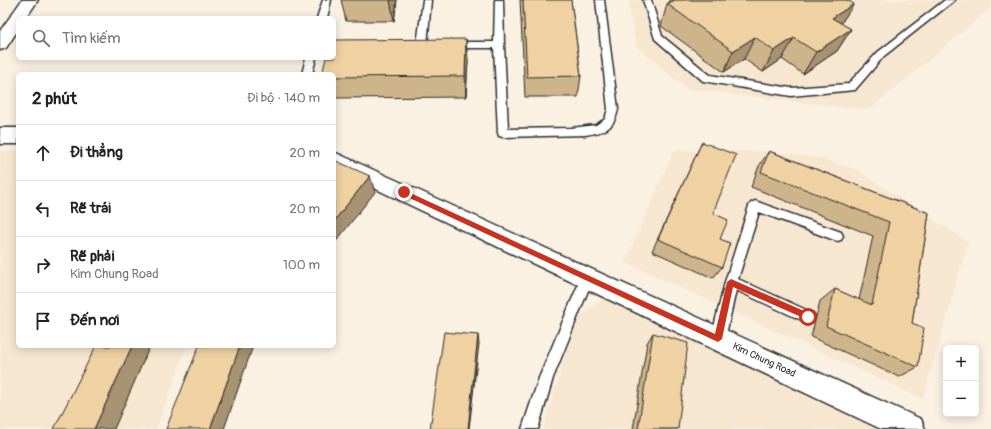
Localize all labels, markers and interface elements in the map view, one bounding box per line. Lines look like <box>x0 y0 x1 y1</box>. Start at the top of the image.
search box <box>16 16 336 60</box>
icon: search <box>30 27 52 49</box>
text: Tìm kiếm <box>62 29 121 48</box>
text: 2 phút <box>32 88 77 109</box>
text: Đi bộ · 140 m <box>247 90 320 106</box>
icon: ahead <box>32 142 54 164</box>
text: Đi thẳng <box>70 143 123 162</box>
text: 20 m <box>289 145 320 161</box>
route end <box>395 183 413 201</box>
icon: left <box>32 198 54 220</box>
text: Rẽ trái <box>70 199 111 218</box>
text: 20 m <box>289 201 320 217</box>
text: Rẽ phải <box>70 247 114 266</box>
icon: right <box>32 254 54 276</box>
text: 100 m <box>283 257 320 273</box>
text: Kim Chung Road <box>70 266 159 282</box>
route start <box>799 308 817 326</box>
icon: arrive <box>32 310 54 332</box>
text: Đến nơi <box>70 311 119 330</box>
street label: Kim Chung Road <box>731 340 797 380</box>
map controls <box>943 345 979 417</box>
button: + <box>943 345 979 381</box>
button: − <box>943 381 979 417</box>

